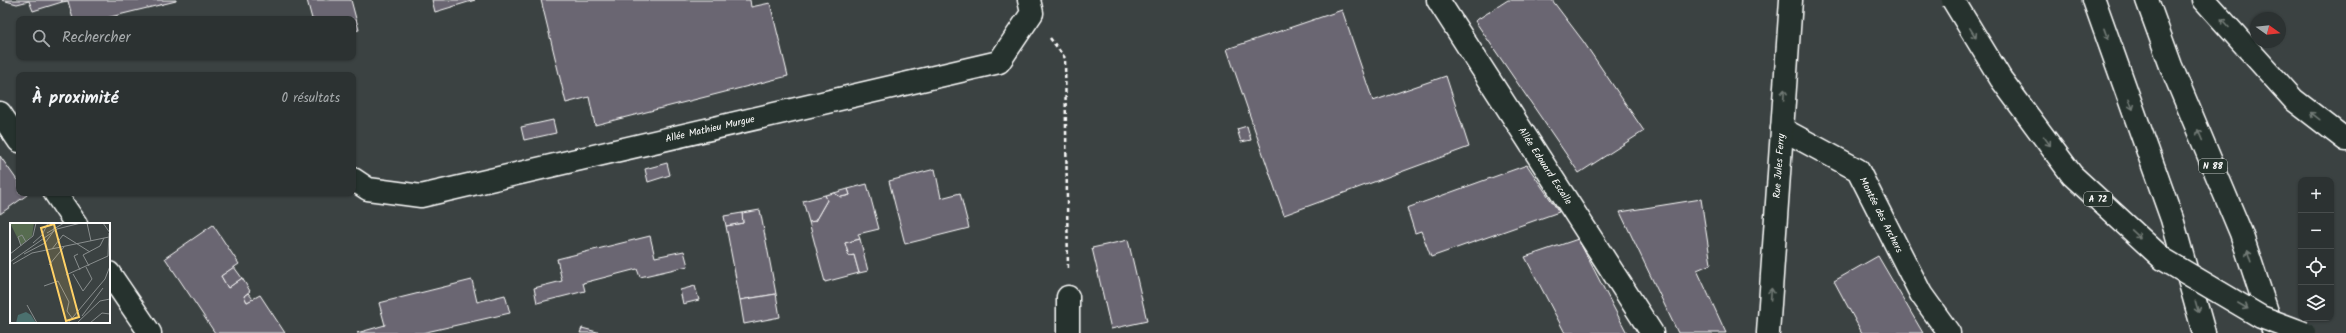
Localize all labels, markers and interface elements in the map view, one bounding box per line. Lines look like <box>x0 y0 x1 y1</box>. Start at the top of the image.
north arrow <box>2250 12 2286 48</box>
search box <box>16 16 356 60</box>
one-way arrow <box>2220 18 2229 29</box>
text: Rechercher <box>62 26 130 50</box>
icon: search <box>30 27 52 49</box>
one-way arrow <box>1970 27 1978 39</box>
one-way arrow <box>2102 27 2110 39</box>
text: À proximité <box>32 85 119 112</box>
text: 0 résultats <box>282 88 340 109</box>
one-way arrow <box>1781 89 1788 102</box>
one-way arrow <box>2127 97 2135 109</box>
street label: Allée Mathieu Murgue <box>664 111 757 147</box>
one-way arrow <box>2310 112 2321 121</box>
street label: Allée Edouard Escalle <box>1514 124 1576 208</box>
one-way arrow <box>2196 130 2203 142</box>
street label: Rue Jules Ferry <box>1769 133 1789 199</box>
one-way arrow <box>2042 135 2051 146</box>
road number: N 88 <box>2199 159 2227 173</box>
street label: Montée des Archers <box>1855 174 1907 257</box>
map controls <box>2298 177 2334 321</box>
button: + <box>2298 177 2334 213</box>
road number: A 72 <box>2084 192 2112 206</box>
button: − <box>2298 213 2334 249</box>
inset map <box>10 223 110 323</box>
one-way arrow <box>2131 230 2141 239</box>
button: locate <box>2298 249 2334 285</box>
one-way arrow <box>2245 250 2252 263</box>
button: layers <box>2298 285 2334 321</box>
one-way arrow <box>1767 288 1774 301</box>
one-way arrow <box>2194 301 2201 314</box>
one-way arrow <box>2237 303 2249 311</box>

